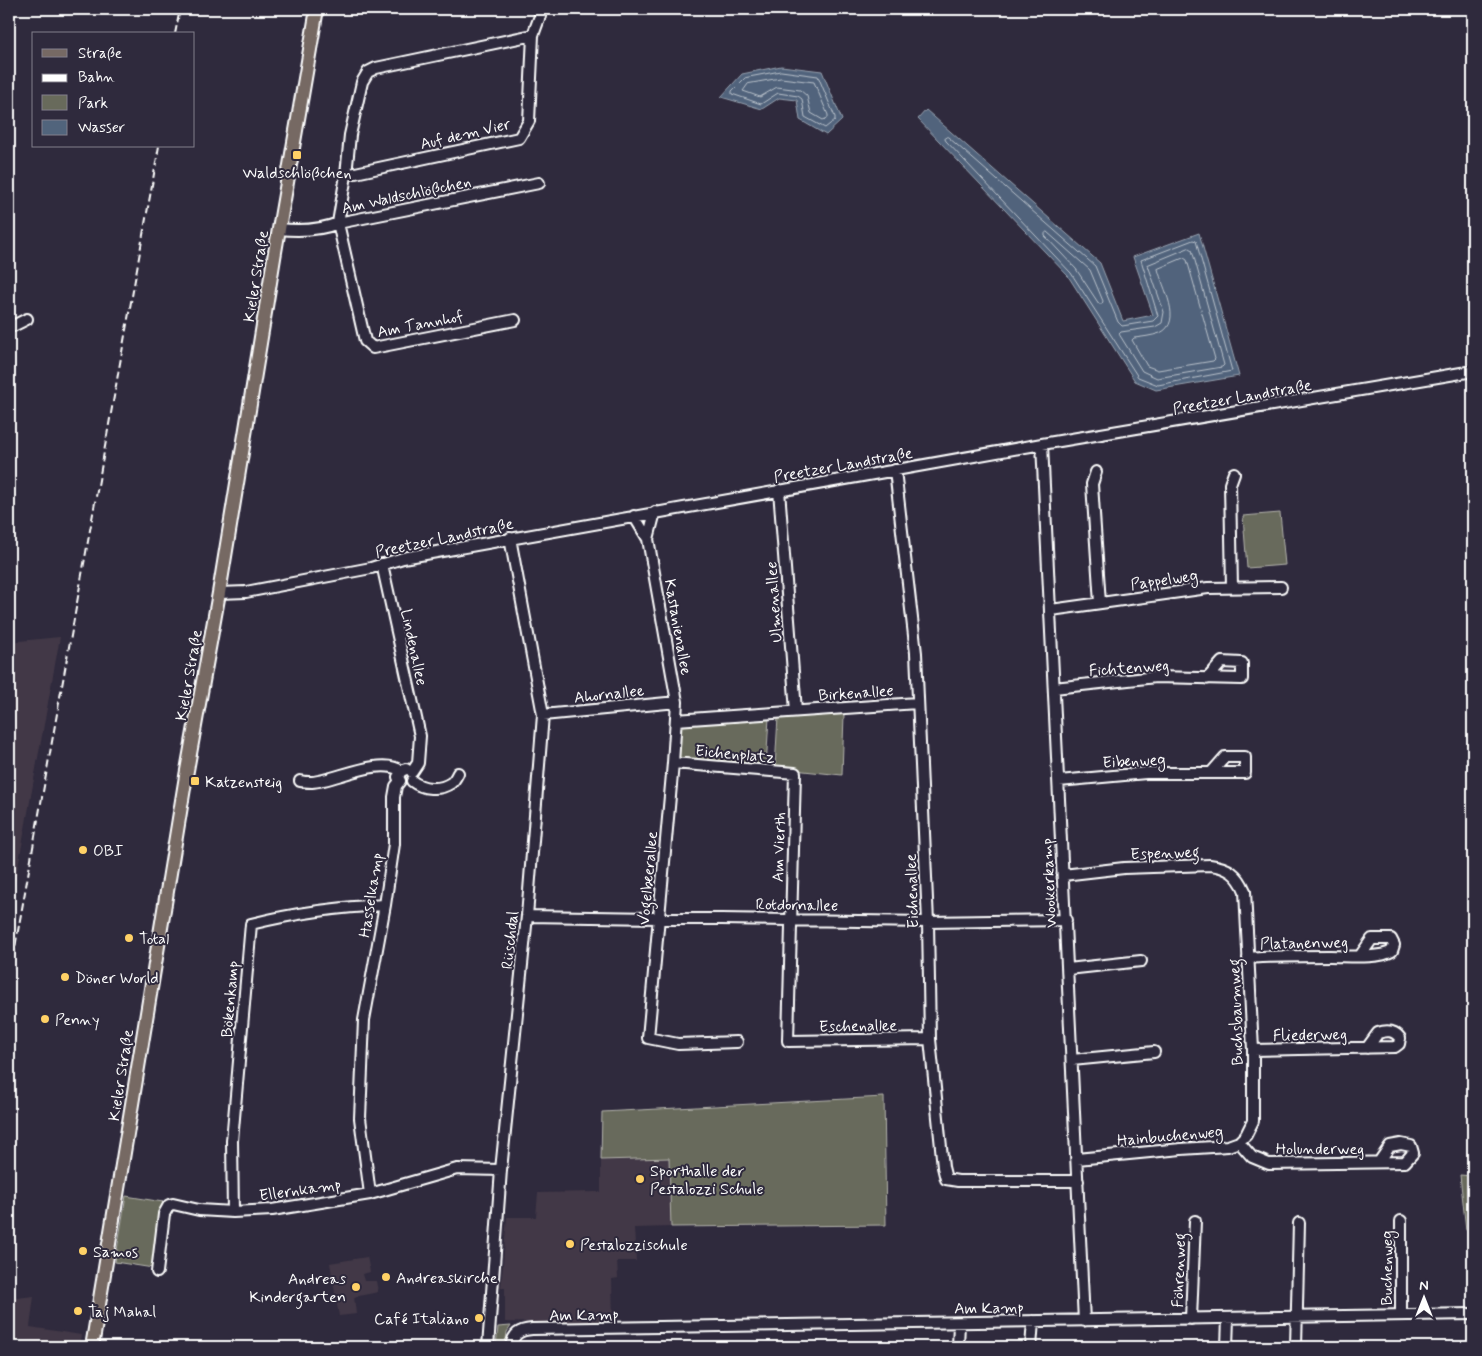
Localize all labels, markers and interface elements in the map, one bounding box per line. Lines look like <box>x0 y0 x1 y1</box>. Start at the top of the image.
legend <box>32 32 195 148</box>
text: Straße <box>78 44 122 64</box>
text: Bahn <box>78 68 115 88</box>
text: Park <box>78 94 108 114</box>
street label: Auf dem Vier <box>418 114 513 155</box>
text: Wasser <box>78 118 125 138</box>
marker: Waldschlößchen <box>291 149 303 161</box>
place label: Waldschlößchen <box>243 163 351 184</box>
street label: Am Waldschlößchen <box>340 171 473 219</box>
street label: Kieler Straße <box>239 229 274 324</box>
street label: Am Tannhof <box>375 306 465 343</box>
street label: Preetzer Landstraße <box>1171 375 1314 420</box>
street label: Preetzer Landstraße <box>772 443 915 488</box>
street label: Preetzer Landstraße <box>373 514 515 563</box>
street label: Ulmenallee <box>761 561 788 643</box>
street label: Pappelweg <box>1129 565 1199 597</box>
street label: Kastanienallee <box>659 577 696 678</box>
street label: Lindenallee <box>395 607 432 688</box>
street label: Kieler Straße <box>171 628 208 723</box>
street label: Fichtenweg <box>1088 655 1170 682</box>
street label: Ahornallee <box>573 680 646 709</box>
street label: Birkenallee <box>818 680 894 707</box>
street label: Eichenplatz <box>694 741 776 768</box>
street label: Eibenweg <box>1102 749 1166 775</box>
place label: Katzensteig <box>205 772 282 793</box>
marker: Katzensteig <box>189 775 201 787</box>
street label: Am Vierth <box>768 812 791 882</box>
street label: Vogelbeerallee <box>634 830 664 926</box>
street label: Wookerkamp <box>1037 838 1062 928</box>
place label: OBI <box>93 841 123 862</box>
street label: Espenweg <box>1130 842 1200 866</box>
marker: OBI <box>77 844 89 856</box>
street label: Hasselkamp <box>354 851 389 939</box>
street label: Eichenallee <box>901 853 924 929</box>
street label: Rotdornallee <box>756 894 838 917</box>
street label: Rüschdal <box>497 910 524 970</box>
place label: Total <box>139 929 169 950</box>
marker: Total <box>123 932 135 944</box>
street label: Platanenweg <box>1260 932 1348 955</box>
street label: Buchsbaumweg <box>1224 958 1250 1066</box>
street label: Bökenkamp <box>217 960 244 1038</box>
place label: Döner World <box>75 968 159 989</box>
marker: Döner World <box>59 971 71 983</box>
place label: Penny <box>55 1010 100 1031</box>
marker: Penny <box>39 1013 51 1025</box>
street label: Eschenallee <box>819 1015 897 1038</box>
street label: Fliederweg <box>1273 1024 1347 1047</box>
street label: Kieler Straße <box>104 1028 139 1123</box>
street label: Hainbuchenweg <box>1116 1121 1224 1153</box>
street label: Holunderweg <box>1276 1139 1364 1160</box>
place label: Sporthalle der Pestalozzi Schule <box>650 1161 764 1200</box>
marker: Sporthalle der Pestalozzi Schule <box>634 1173 646 1185</box>
street label: Ellernkamp <box>258 1174 342 1207</box>
street label: Buchenweg <box>1377 1231 1399 1305</box>
street label: Föhrenweg <box>1168 1232 1192 1308</box>
place label: Pestalozzischule <box>580 1235 688 1256</box>
marker: Pestalozzischule <box>564 1238 576 1250</box>
place label: Samos <box>93 1242 138 1263</box>
marker: Samos <box>77 1245 89 1257</box>
place label: Andreaskirche <box>396 1268 498 1289</box>
place label: Andreas Kindergarten <box>249 1269 346 1309</box>
marker: Andreaskirche <box>380 1271 392 1283</box>
north arrow <box>1400 1274 1450 1324</box>
text: N <box>1419 1277 1429 1295</box>
marker: Andreas Kindergarten <box>350 1281 362 1293</box>
street label: Am Kamp <box>954 1297 1024 1320</box>
place label: Taj Mahal <box>88 1302 156 1323</box>
street label: Am Kamp <box>549 1304 619 1327</box>
marker: Taj Mahal <box>72 1305 84 1317</box>
place label: Café Italiano <box>374 1309 469 1330</box>
marker: Café Italiano <box>473 1312 485 1324</box>

